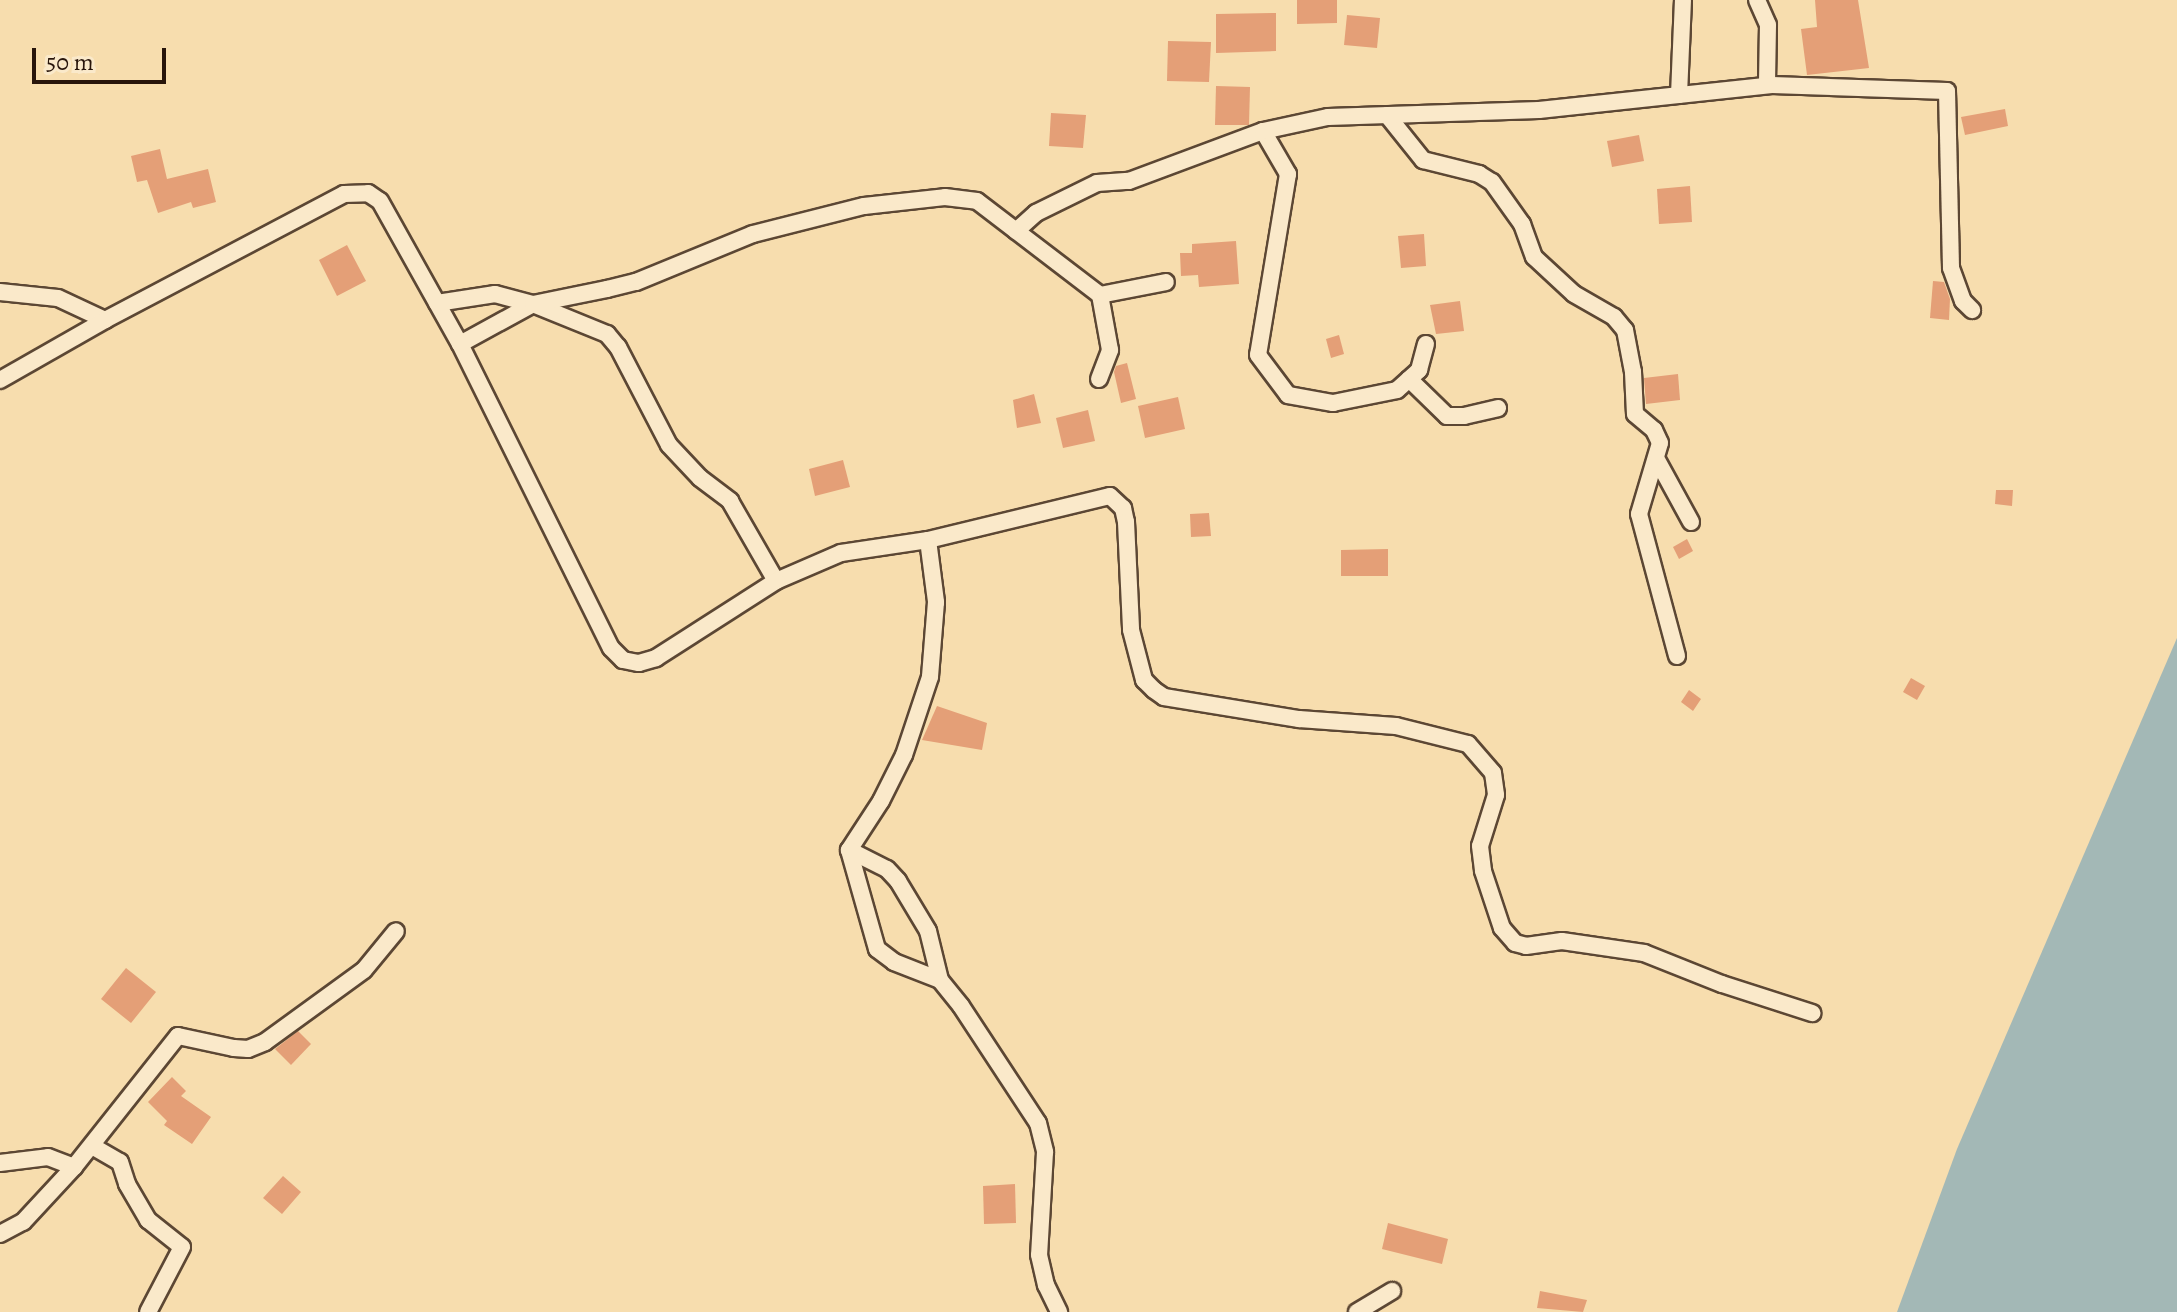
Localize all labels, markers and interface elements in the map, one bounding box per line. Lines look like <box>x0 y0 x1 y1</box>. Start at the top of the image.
scale bar <box>36 32 170 82</box>
text: 50 m <box>46 46 94 78</box>

